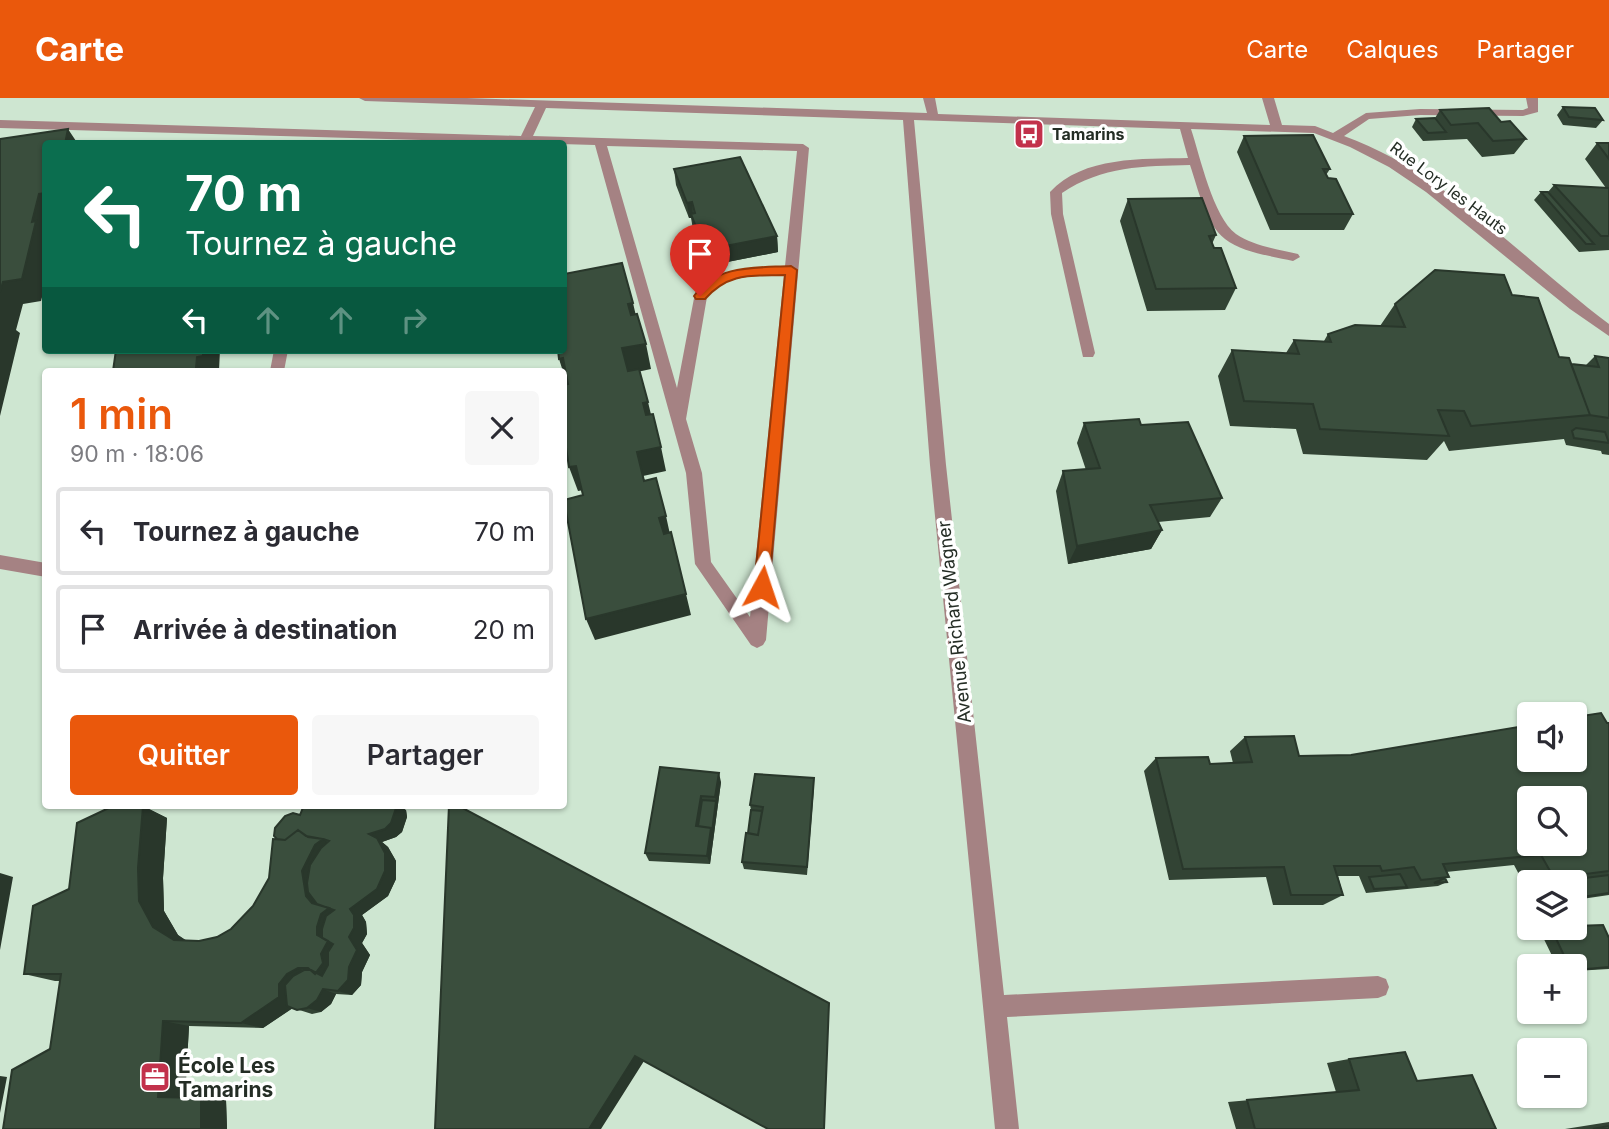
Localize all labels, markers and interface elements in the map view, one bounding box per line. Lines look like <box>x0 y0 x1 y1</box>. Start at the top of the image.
text: Carte <box>35 29 124 69</box>
text: Carte <box>1246 35 1308 64</box>
text: Calques <box>1346 35 1439 64</box>
text: Partager <box>1477 35 1574 64</box>
bus stop icon: Tamarins <box>1012 117 1046 151</box>
place label: Tamarins <box>1052 124 1125 144</box>
street label: Rue Lory les Hauts <box>1386 137 1512 239</box>
text: 70 m <box>185 164 302 223</box>
icon: left <box>70 168 161 259</box>
text: Tournez à gauche <box>185 224 457 263</box>
pin <box>670 224 730 296</box>
icon: arrive <box>681 235 719 273</box>
icon: left <box>176 301 214 339</box>
icon: ahead <box>249 301 287 339</box>
icon: ahead <box>322 301 360 339</box>
icon: right <box>395 301 433 339</box>
text: 1 min <box>70 388 173 439</box>
button: close <box>465 391 539 465</box>
text: 90 m · 18:06 <box>70 440 204 468</box>
icon: left <box>74 512 112 550</box>
text: Tournez à gauche <box>133 516 359 547</box>
text: 70 m <box>474 516 535 547</box>
street label: Avenue Richard Wagner <box>933 519 975 724</box>
position arrow <box>725 550 799 624</box>
icon: arrive <box>74 610 112 648</box>
text: Arrivée à destination <box>133 614 398 645</box>
text: 20 m <box>473 614 535 645</box>
map controls <box>1517 702 1587 1108</box>
button: sound <box>1517 702 1587 772</box>
button: Quitter <box>70 715 298 795</box>
button: Partager <box>312 715 539 795</box>
button: search <box>1517 786 1587 856</box>
button: layers <box>1517 870 1587 940</box>
button: + <box>1517 954 1587 1024</box>
button: − <box>1517 1038 1587 1108</box>
place label: École Les Tamarins <box>178 1052 275 1102</box>
office icon: École Les Tamarins <box>138 1060 172 1094</box>

